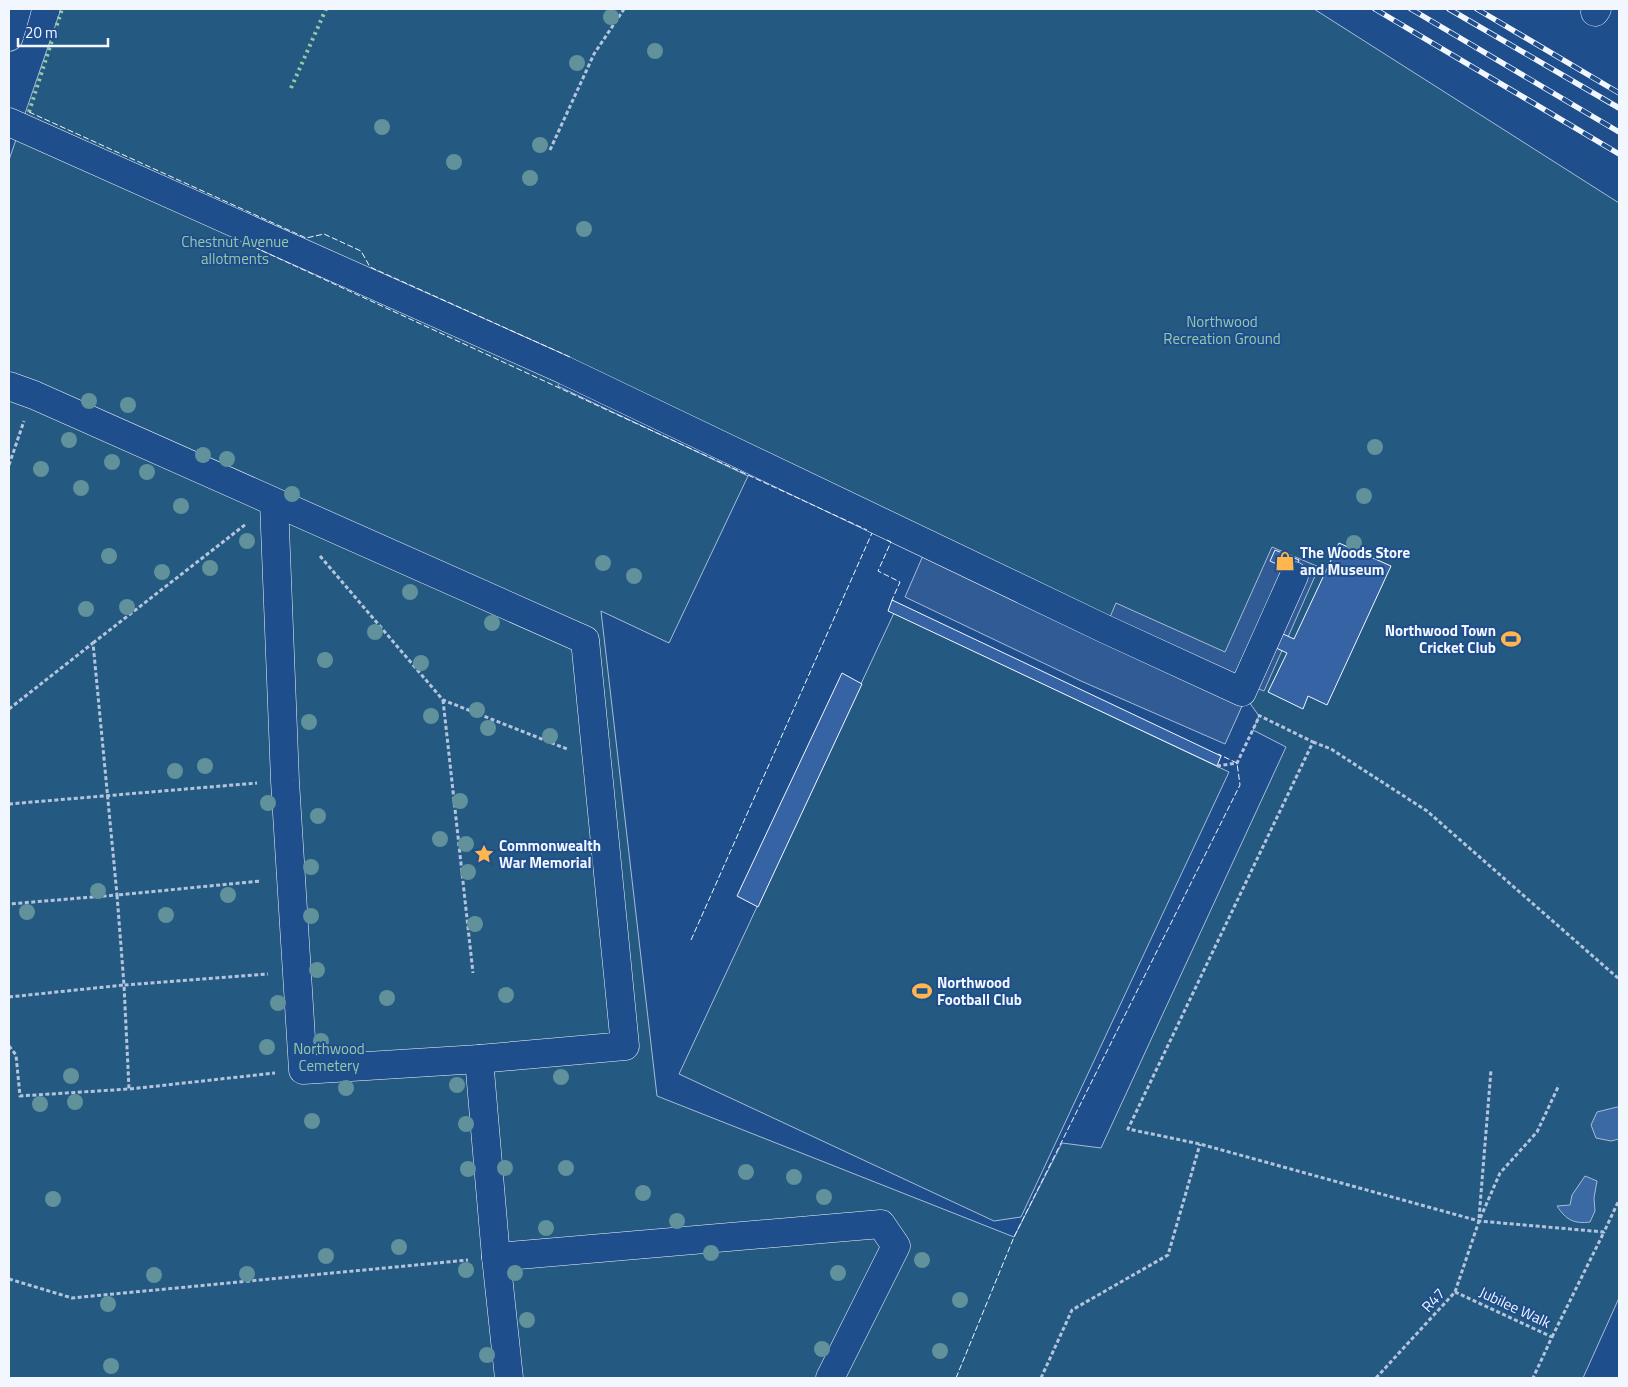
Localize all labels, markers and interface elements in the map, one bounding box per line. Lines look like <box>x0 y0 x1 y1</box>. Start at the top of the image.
scale bar <box>18 15 108 47</box>
text: 20 m <box>25 21 58 44</box>
park label: Chestnut Avenue allotments <box>181 230 289 270</box>
park label: Northwood Recreation Ground <box>1163 310 1281 350</box>
place label: The Woods Store and Museum <box>1300 541 1410 581</box>
shop icon: The Woods Store and Museum <box>1274 550 1296 572</box>
place label: Northwood Town Cricket Club <box>1385 619 1496 659</box>
sports icon: Northwood Town Cricket Club <box>1500 628 1522 650</box>
place label: Commonwealth War Memorial <box>499 834 601 874</box>
place icon: Commonwealth War Memorial <box>473 843 495 865</box>
place label: Northwood Football Club <box>937 971 1022 1011</box>
sports icon: Northwood Football Club <box>911 980 933 1002</box>
park label: Northwood Cemetery <box>293 1037 365 1077</box>
street label: Jubilee Walk <box>1475 1280 1555 1334</box>
street label: R47 <box>1416 1283 1450 1317</box>

